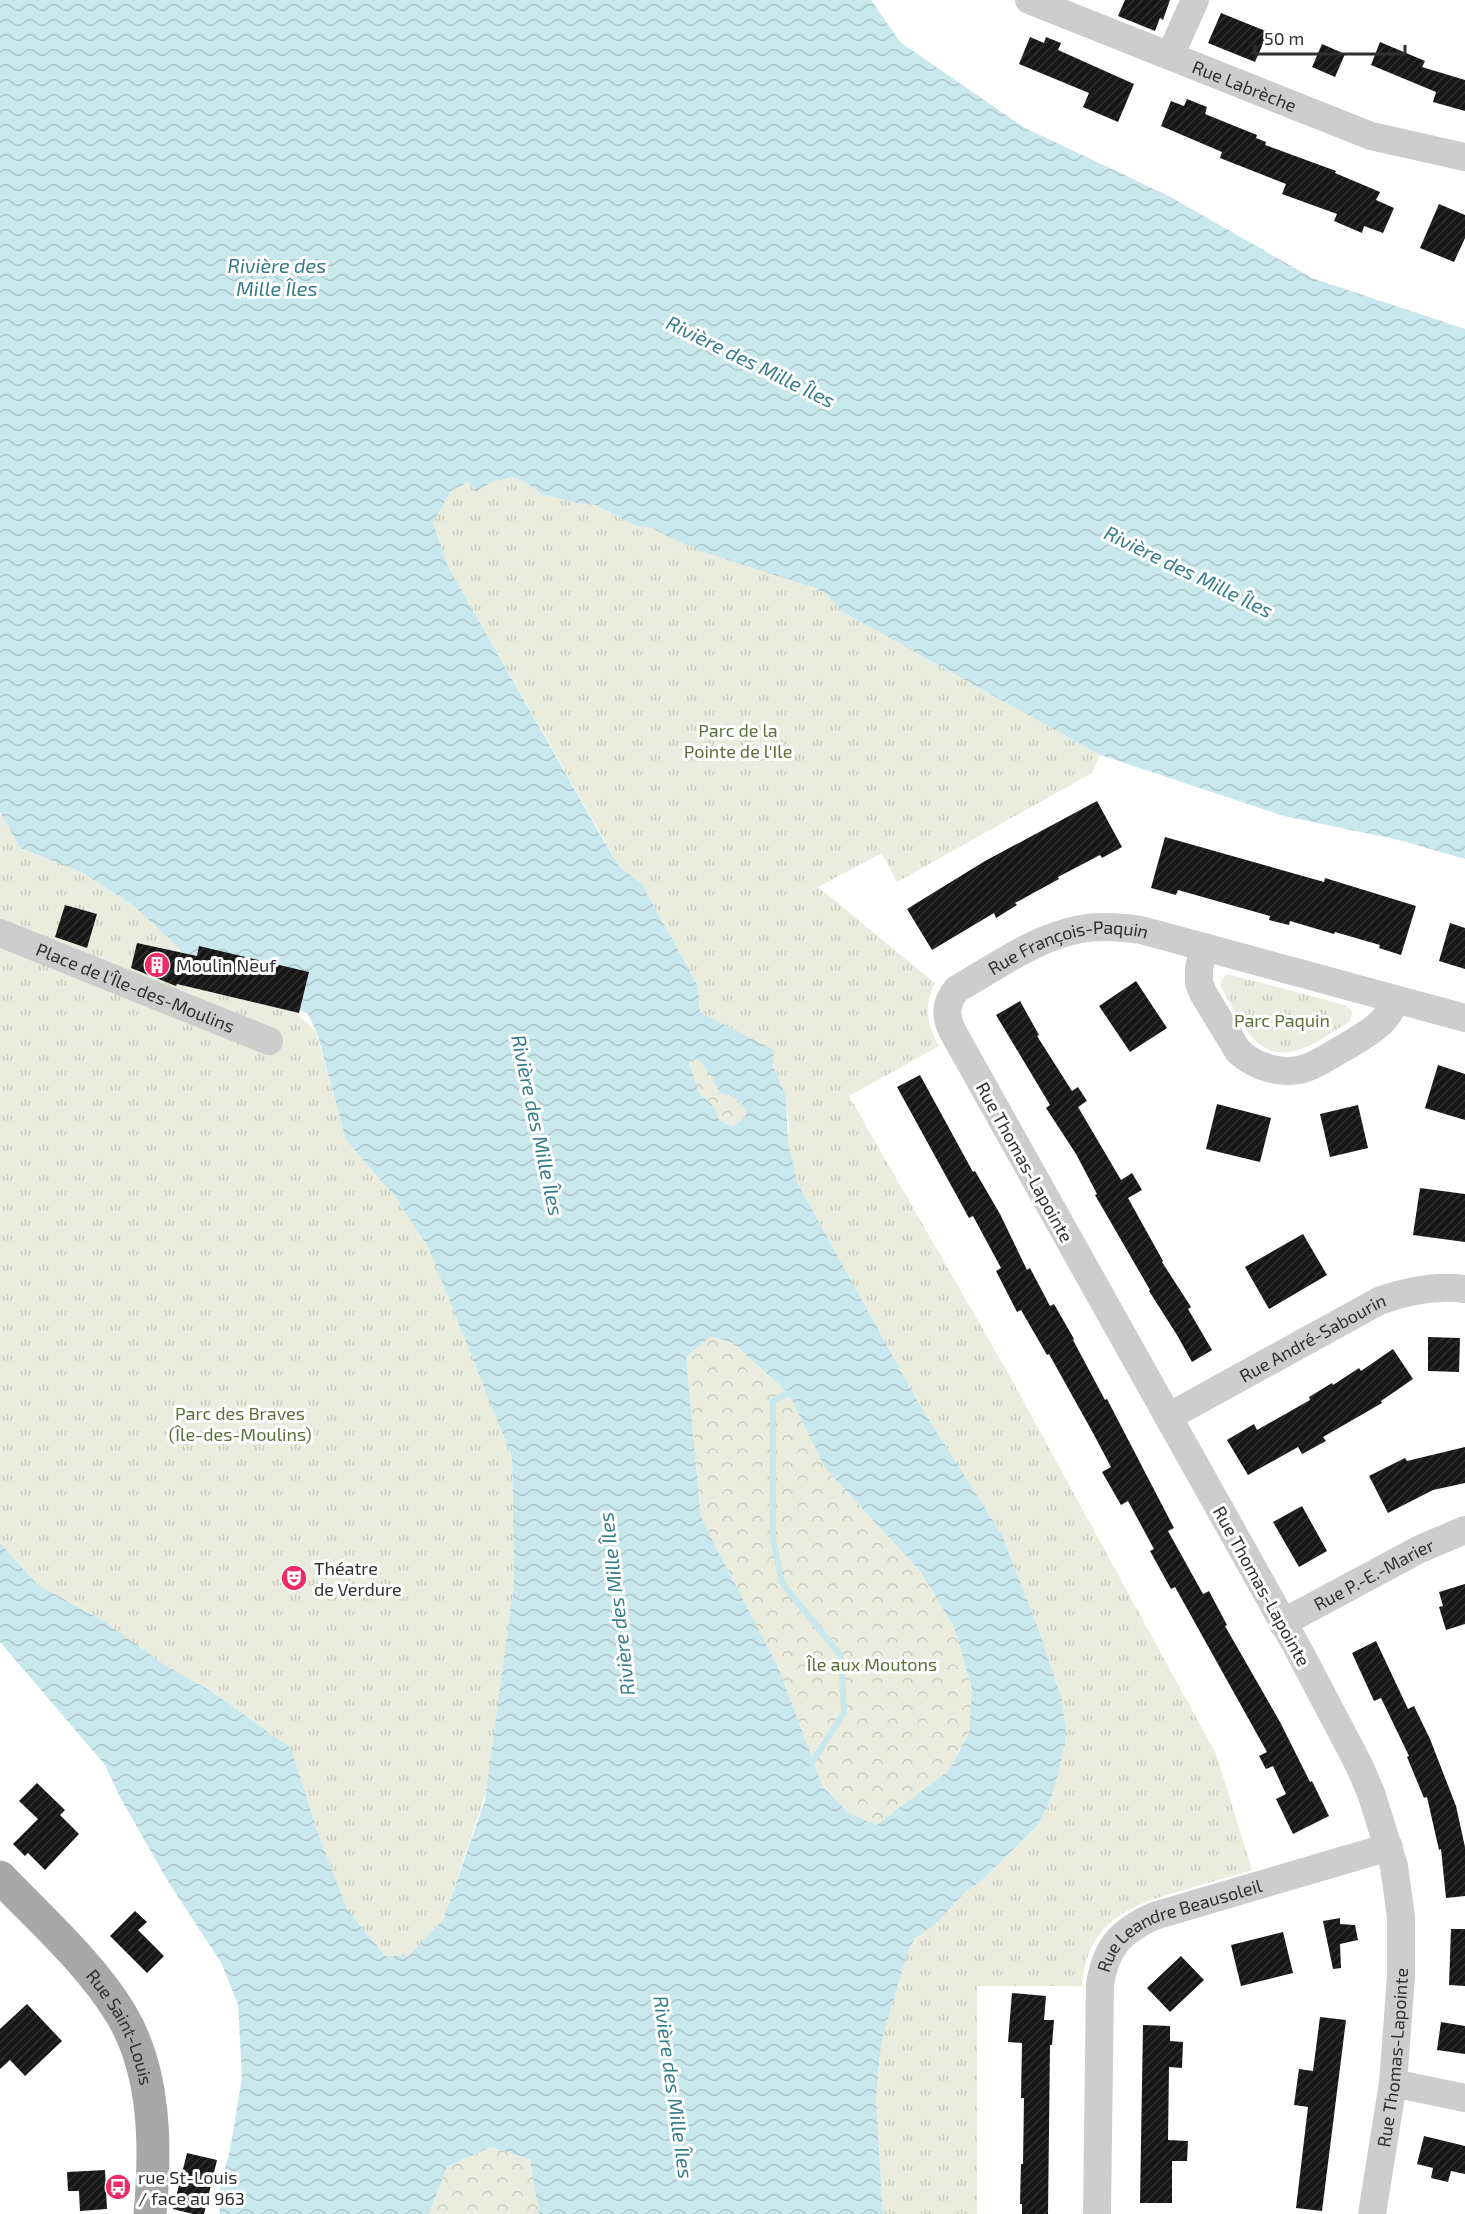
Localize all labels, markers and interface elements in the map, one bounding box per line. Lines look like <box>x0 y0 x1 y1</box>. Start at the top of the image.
scale bar <box>1255 18 1405 56</box>
text: 50 m <box>1264 27 1304 49</box>
street label: Rue Labrèche <box>1189 55 1300 116</box>
water label: Rivière des Mille Îles <box>228 253 326 300</box>
water label: Rivière des Mille Îles <box>663 310 839 412</box>
water label: Rivière des Mille Îles <box>1101 520 1277 622</box>
park label: Parc de la Pointe de l'Ile <box>684 719 792 762</box>
street label: Rue François-Paquin <box>984 916 1151 979</box>
street label: Place de l'Île-des-Moulins <box>33 938 238 1037</box>
building icon: Moulin Neuf <box>142 950 172 980</box>
place label: Moulin Neuf <box>176 954 277 976</box>
park label: Parc Paquin <box>1234 1009 1330 1031</box>
water label: Rivière des Mille Îles <box>507 1032 569 1218</box>
street label: Rue Thomas-Lapointe <box>972 1078 1078 1246</box>
street label: Rue André-Sabourin <box>1235 1289 1389 1387</box>
park label: Parc des Braves (Île-des-Moulins) <box>168 1402 312 1445</box>
street label: Rue Thomas-Lapointe <box>1209 1502 1315 1670</box>
water label: Rivière des Mille Îles <box>593 1511 639 1697</box>
street label: Rue P.-E.-Marier <box>1310 1533 1437 1615</box>
place label: Théatre de Verdure <box>314 1557 402 1600</box>
theatre icon: Théatre de Verdure <box>279 1563 309 1593</box>
park label: Île aux Moutons <box>806 1653 937 1675</box>
street label: Rue Leandre Beausoleil <box>1092 1874 1265 1975</box>
street label: Rue Saint-Louis <box>82 1965 158 2087</box>
street label: Rue Thomas-Lapointe <box>1372 1968 1412 2149</box>
water label: Rivière des Mille Îles <box>649 1994 699 2180</box>
place label: rue St-Louis / face au 963 <box>138 2166 245 2209</box>
bus stop icon: rue St-Louis / face au 963 <box>103 2172 133 2202</box>

